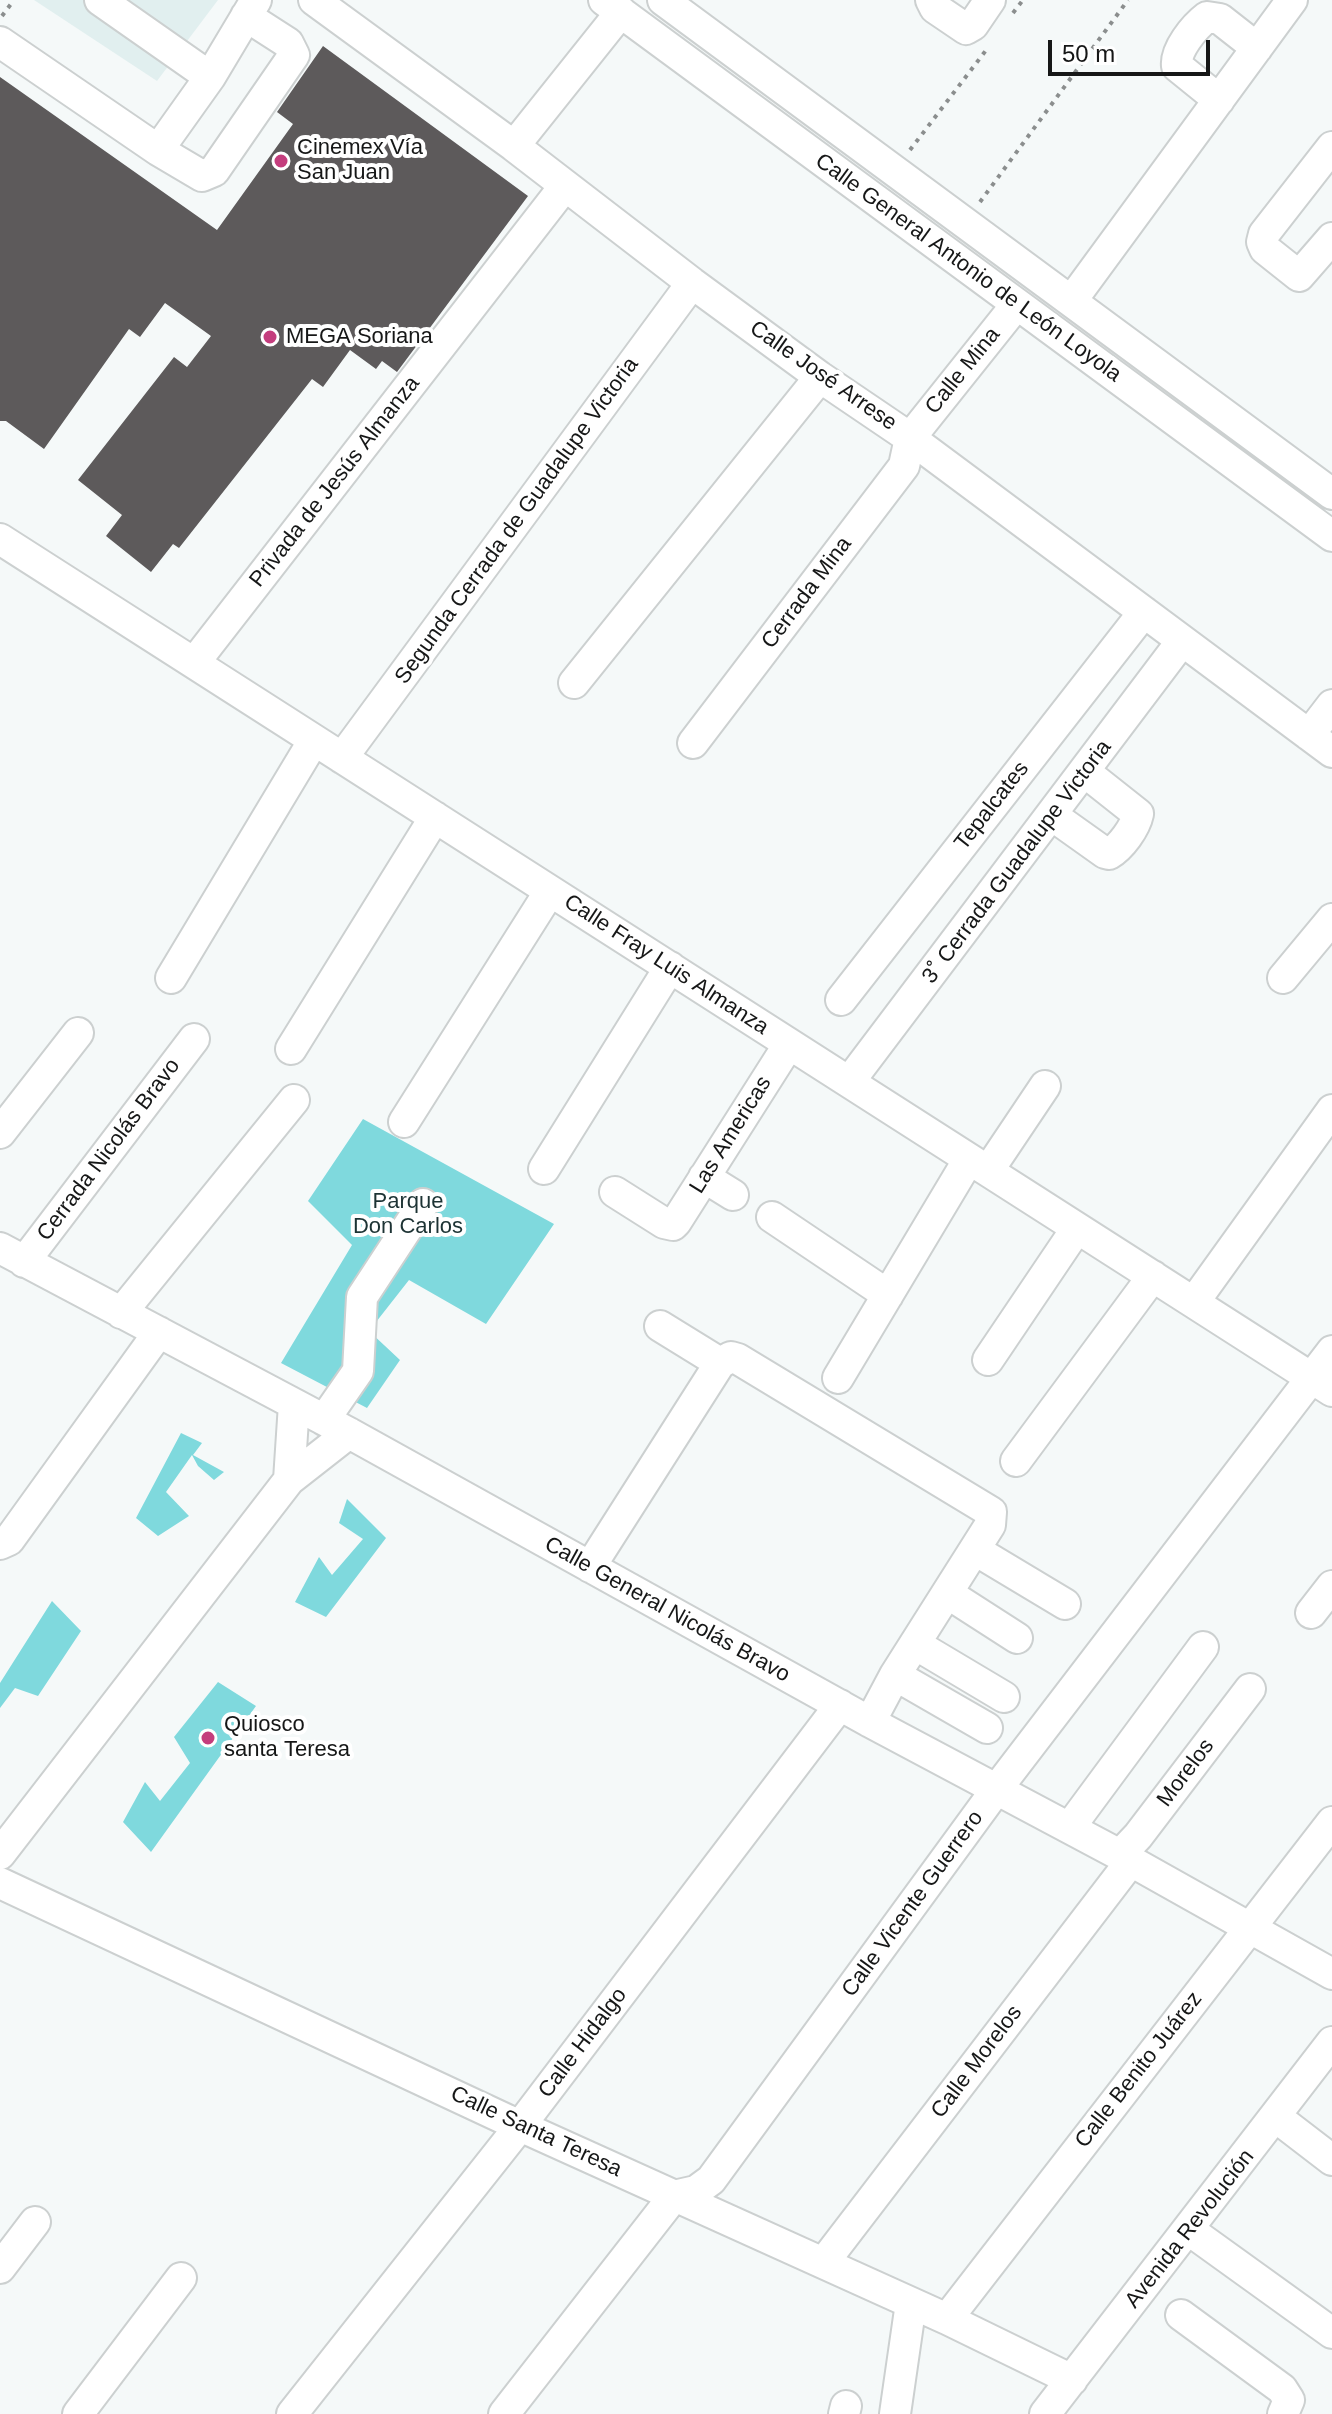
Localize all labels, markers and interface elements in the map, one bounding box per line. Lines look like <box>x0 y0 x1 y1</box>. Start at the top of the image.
scale bar <box>1052 24 1214 74</box>
text: 50 m <box>1062 40 1115 67</box>
place label: Cinemex Vía San Juan <box>297 135 423 186</box>
street label: Calle General Antonio de León Loyola <box>810 148 1126 388</box>
marker: Cinemex Vía San Juan <box>272 152 290 170</box>
street label: Calle José Arrese <box>744 315 902 437</box>
street label: Calle Mina <box>920 322 1006 420</box>
place label: MEGA Soriana <box>286 324 433 350</box>
marker: MEGA Soriana <box>261 328 279 346</box>
street label: Segunda Cerrada de Guadalupe Victoria <box>390 353 644 689</box>
street label: Privada de Jesús Almanza <box>244 371 426 593</box>
street label: Cerrada Mina <box>756 532 858 654</box>
street label: 3˚ Cerrada Guadalupe Victoria <box>917 735 1117 989</box>
street label: Tepalcates <box>949 756 1035 856</box>
street label: Calle Fray Luis Almanza <box>559 889 773 1041</box>
street label: Cerrada Nicolás Bravo <box>32 1054 186 1246</box>
street label: Las Americas <box>684 1071 778 1199</box>
park label: Parque Don Carlos <box>353 1189 463 1240</box>
street label: Calle General Nicolás Bravo <box>540 1531 794 1689</box>
place label: Quiosco santa Teresa <box>224 1712 350 1764</box>
marker: Quiosco santa Teresa <box>199 1729 217 1747</box>
street label: Morelos <box>1152 1734 1220 1812</box>
street label: Calle Vicente Guerrero <box>837 1806 989 2002</box>
street label: Calle Hidalgo <box>533 1983 633 2103</box>
street label: Calle Benito Juárez <box>1070 1987 1208 2153</box>
street label: Calle Morelos <box>926 2000 1028 2124</box>
street label: Calle Santa Teresa <box>446 2081 626 2183</box>
street label: Avenida Revolución <box>1120 2144 1260 2314</box>

